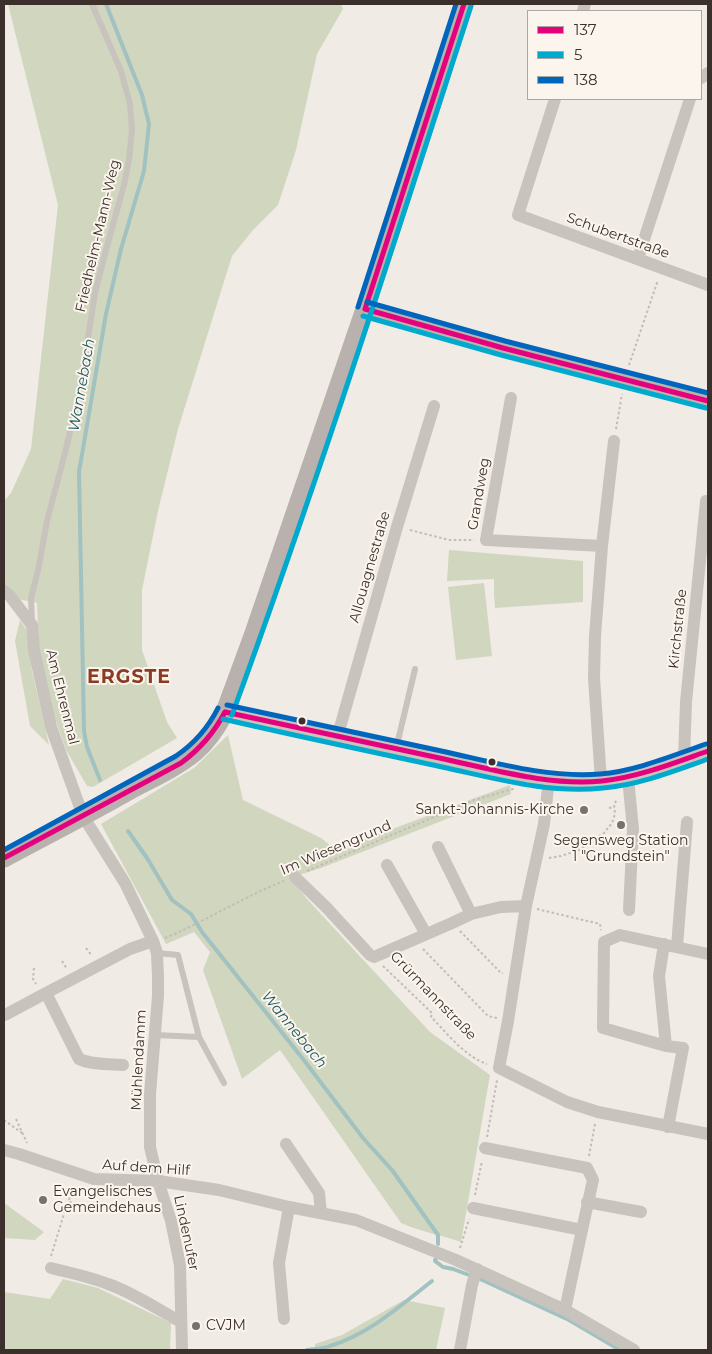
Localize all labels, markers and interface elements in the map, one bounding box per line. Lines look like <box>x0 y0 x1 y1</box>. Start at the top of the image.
legend <box>527 10 702 100</box>
text: 137 <box>574 20 597 39</box>
text: 5 <box>574 45 583 64</box>
text: 138 <box>574 70 597 89</box>
street label: Friedhelm-Mann-Weg <box>72 158 124 314</box>
street label: Schubertstraße <box>564 210 672 262</box>
water label: Wannebach <box>65 337 99 433</box>
street label: Grandweg <box>464 456 494 532</box>
street label: Allouagnestraße <box>346 509 394 625</box>
street label: Kirchstraße <box>665 588 691 670</box>
street label: Am Ehrenmal <box>42 648 82 746</box>
district label: ERGSTE <box>86 666 172 688</box>
unlabelled marker <box>297 716 307 726</box>
unlabelled marker <box>487 757 497 767</box>
place label: Sankt-Johannis-Kirche <box>415 802 574 818</box>
marker: Sankt-Johannis-Kirche <box>578 804 590 816</box>
street label: Im Wiesengrund <box>278 817 394 879</box>
marker: Segensweg Station 1 "Grundstein" <box>615 819 627 831</box>
place label: Segensweg Station 1 "Grundstein" <box>553 833 689 866</box>
street label: Grürmannstraße <box>386 948 480 1044</box>
water label: Wannebach <box>257 988 331 1072</box>
street label: Mühlendamm <box>128 1009 150 1111</box>
street label: Auf dem Hilf <box>102 1157 190 1179</box>
place label: Evangelisches Gemeindehaus <box>53 1184 161 1216</box>
marker: Evangelisches Gemeindehaus <box>37 1194 49 1206</box>
street label: Lindenufer <box>170 1194 202 1272</box>
place label: CVJM <box>206 1318 246 1334</box>
marker: CVJM <box>190 1320 202 1332</box>

